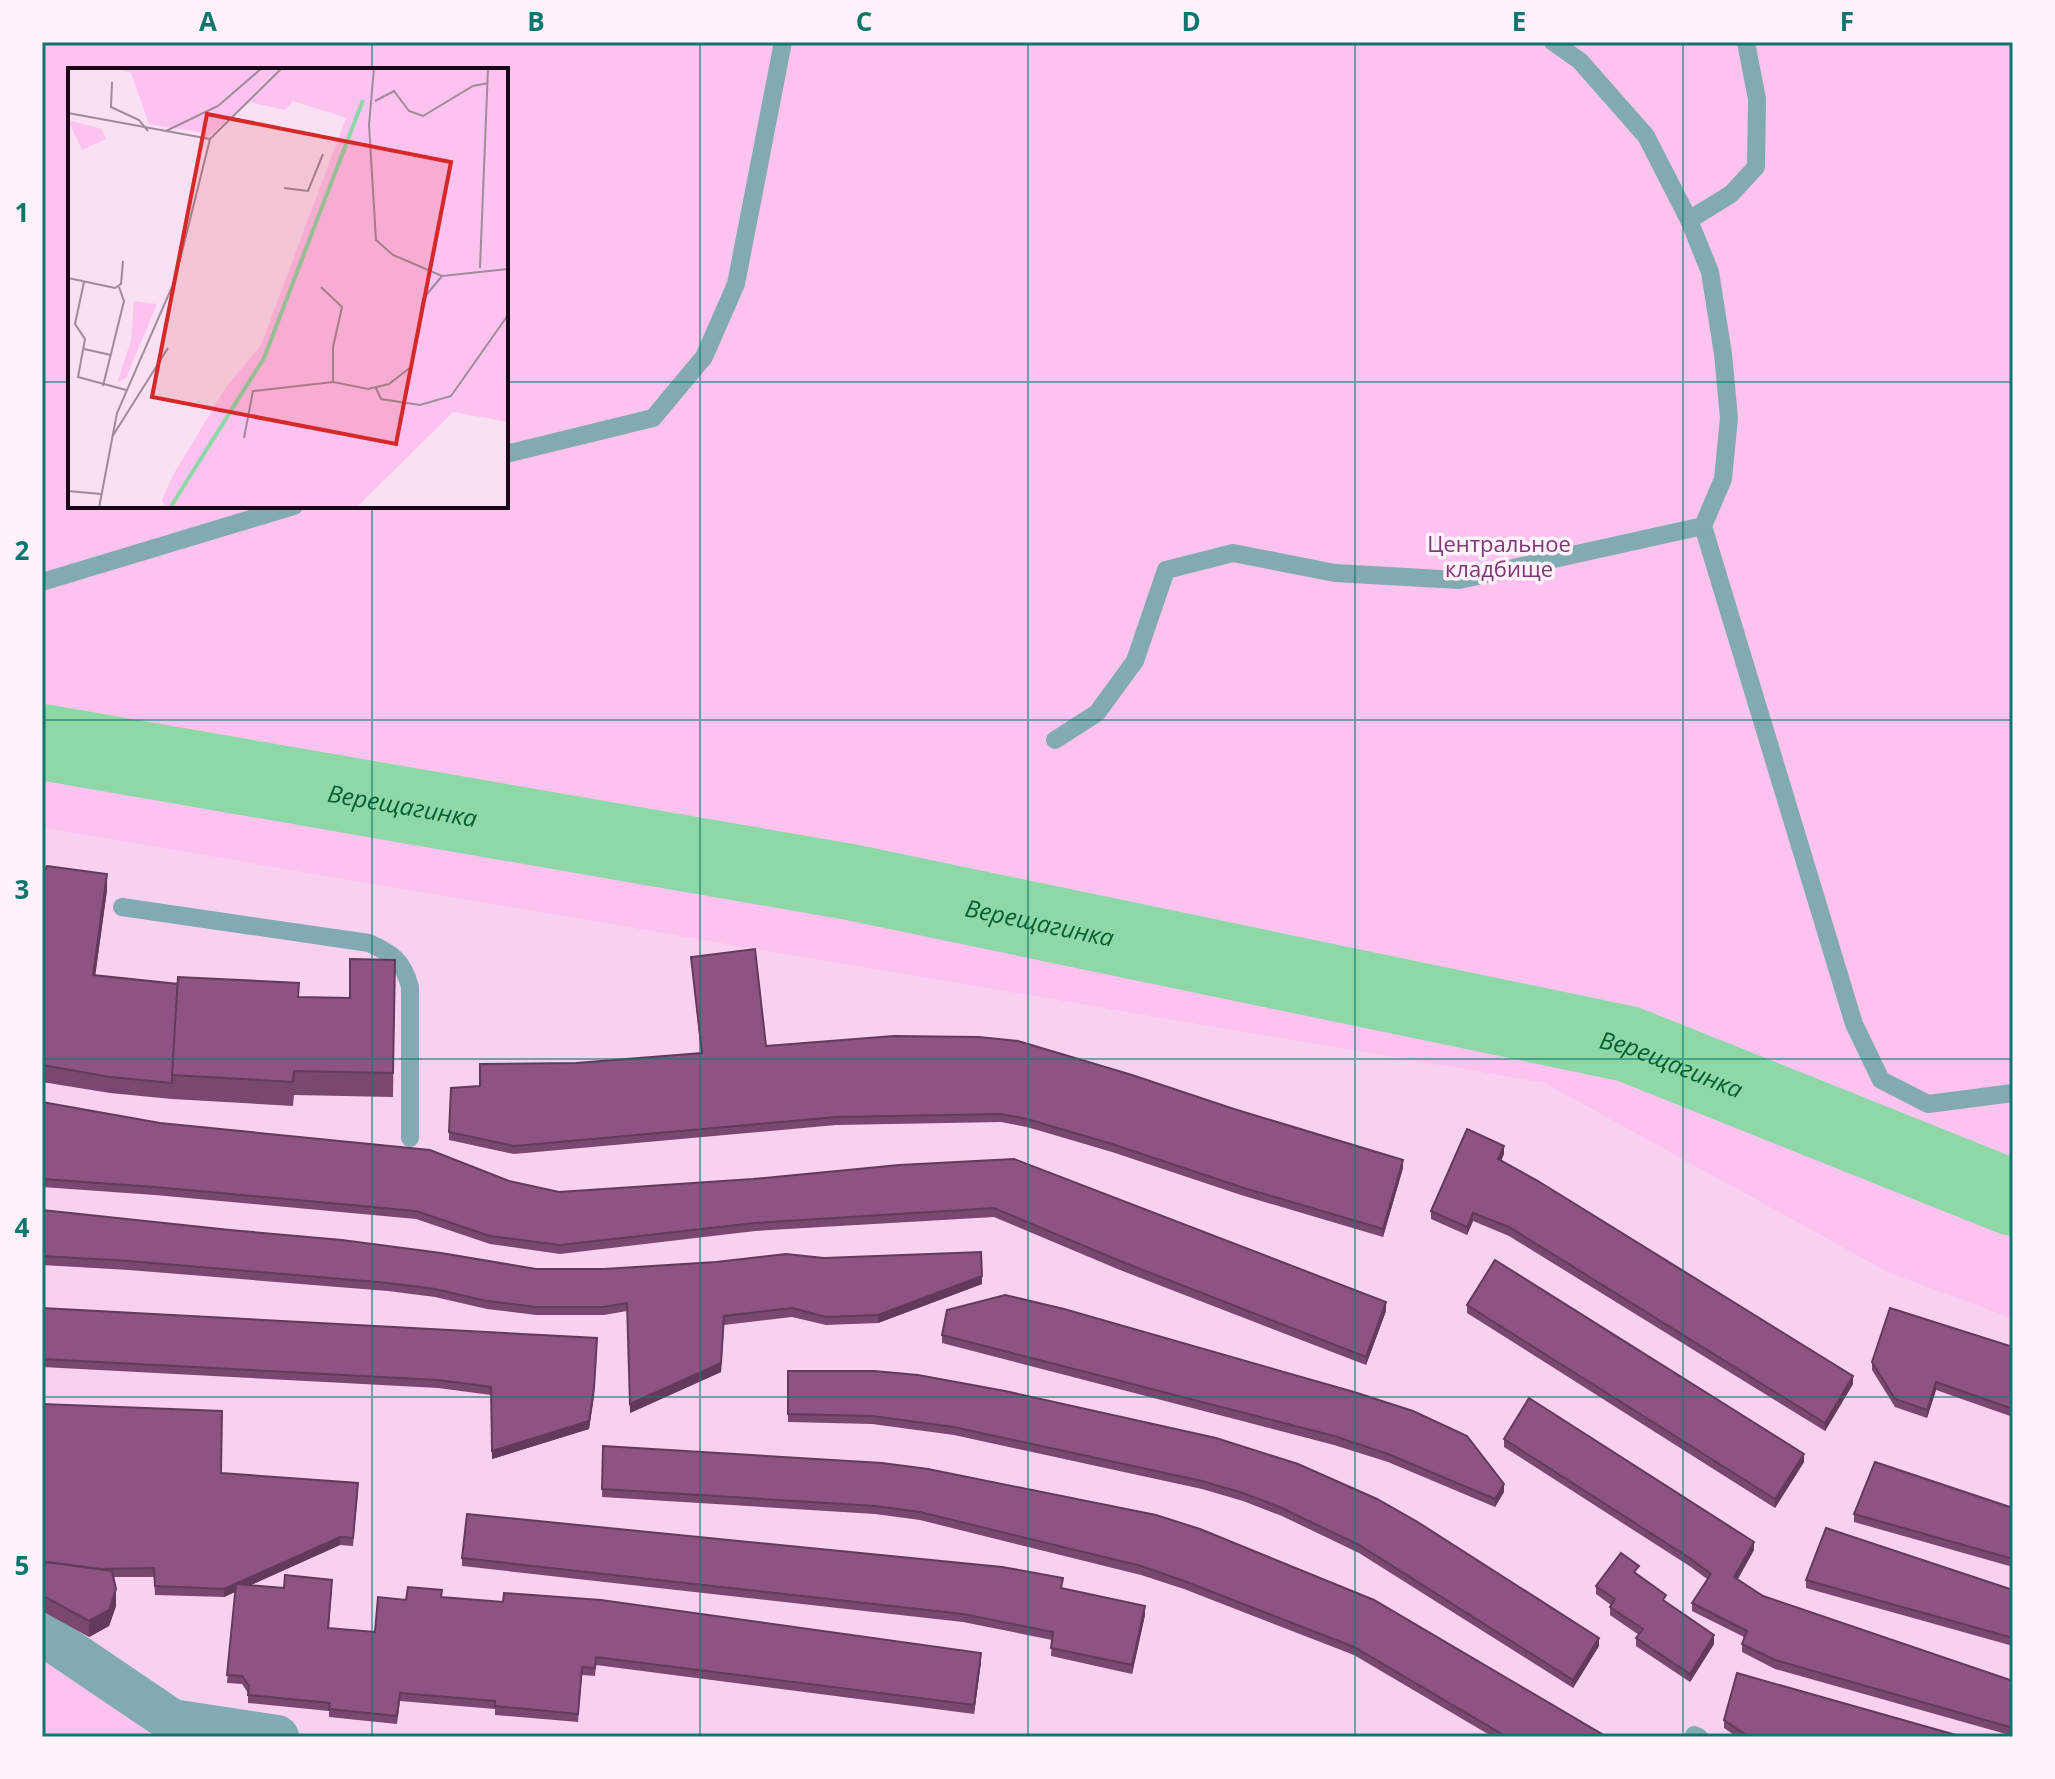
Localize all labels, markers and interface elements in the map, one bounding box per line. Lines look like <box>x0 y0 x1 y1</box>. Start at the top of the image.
text: A <box>199 3 217 39</box>
text: B <box>527 3 545 39</box>
text: C <box>856 3 872 39</box>
text: D <box>1181 3 1201 39</box>
text: E <box>1512 3 1526 39</box>
text: F <box>1840 3 1854 39</box>
inset map <box>68 68 508 508</box>
text: 1 <box>15 194 29 230</box>
park label: Центральное кладбище <box>1427 528 1571 583</box>
text: 2 <box>15 532 30 568</box>
water label: Верещагинка <box>325 775 480 834</box>
text: 3 <box>15 871 29 907</box>
water label: Верещагинка <box>962 890 1118 953</box>
water label: Верещагинка <box>1597 1022 1749 1105</box>
text: 4 <box>15 1209 30 1245</box>
text: 5 <box>15 1547 29 1583</box>

